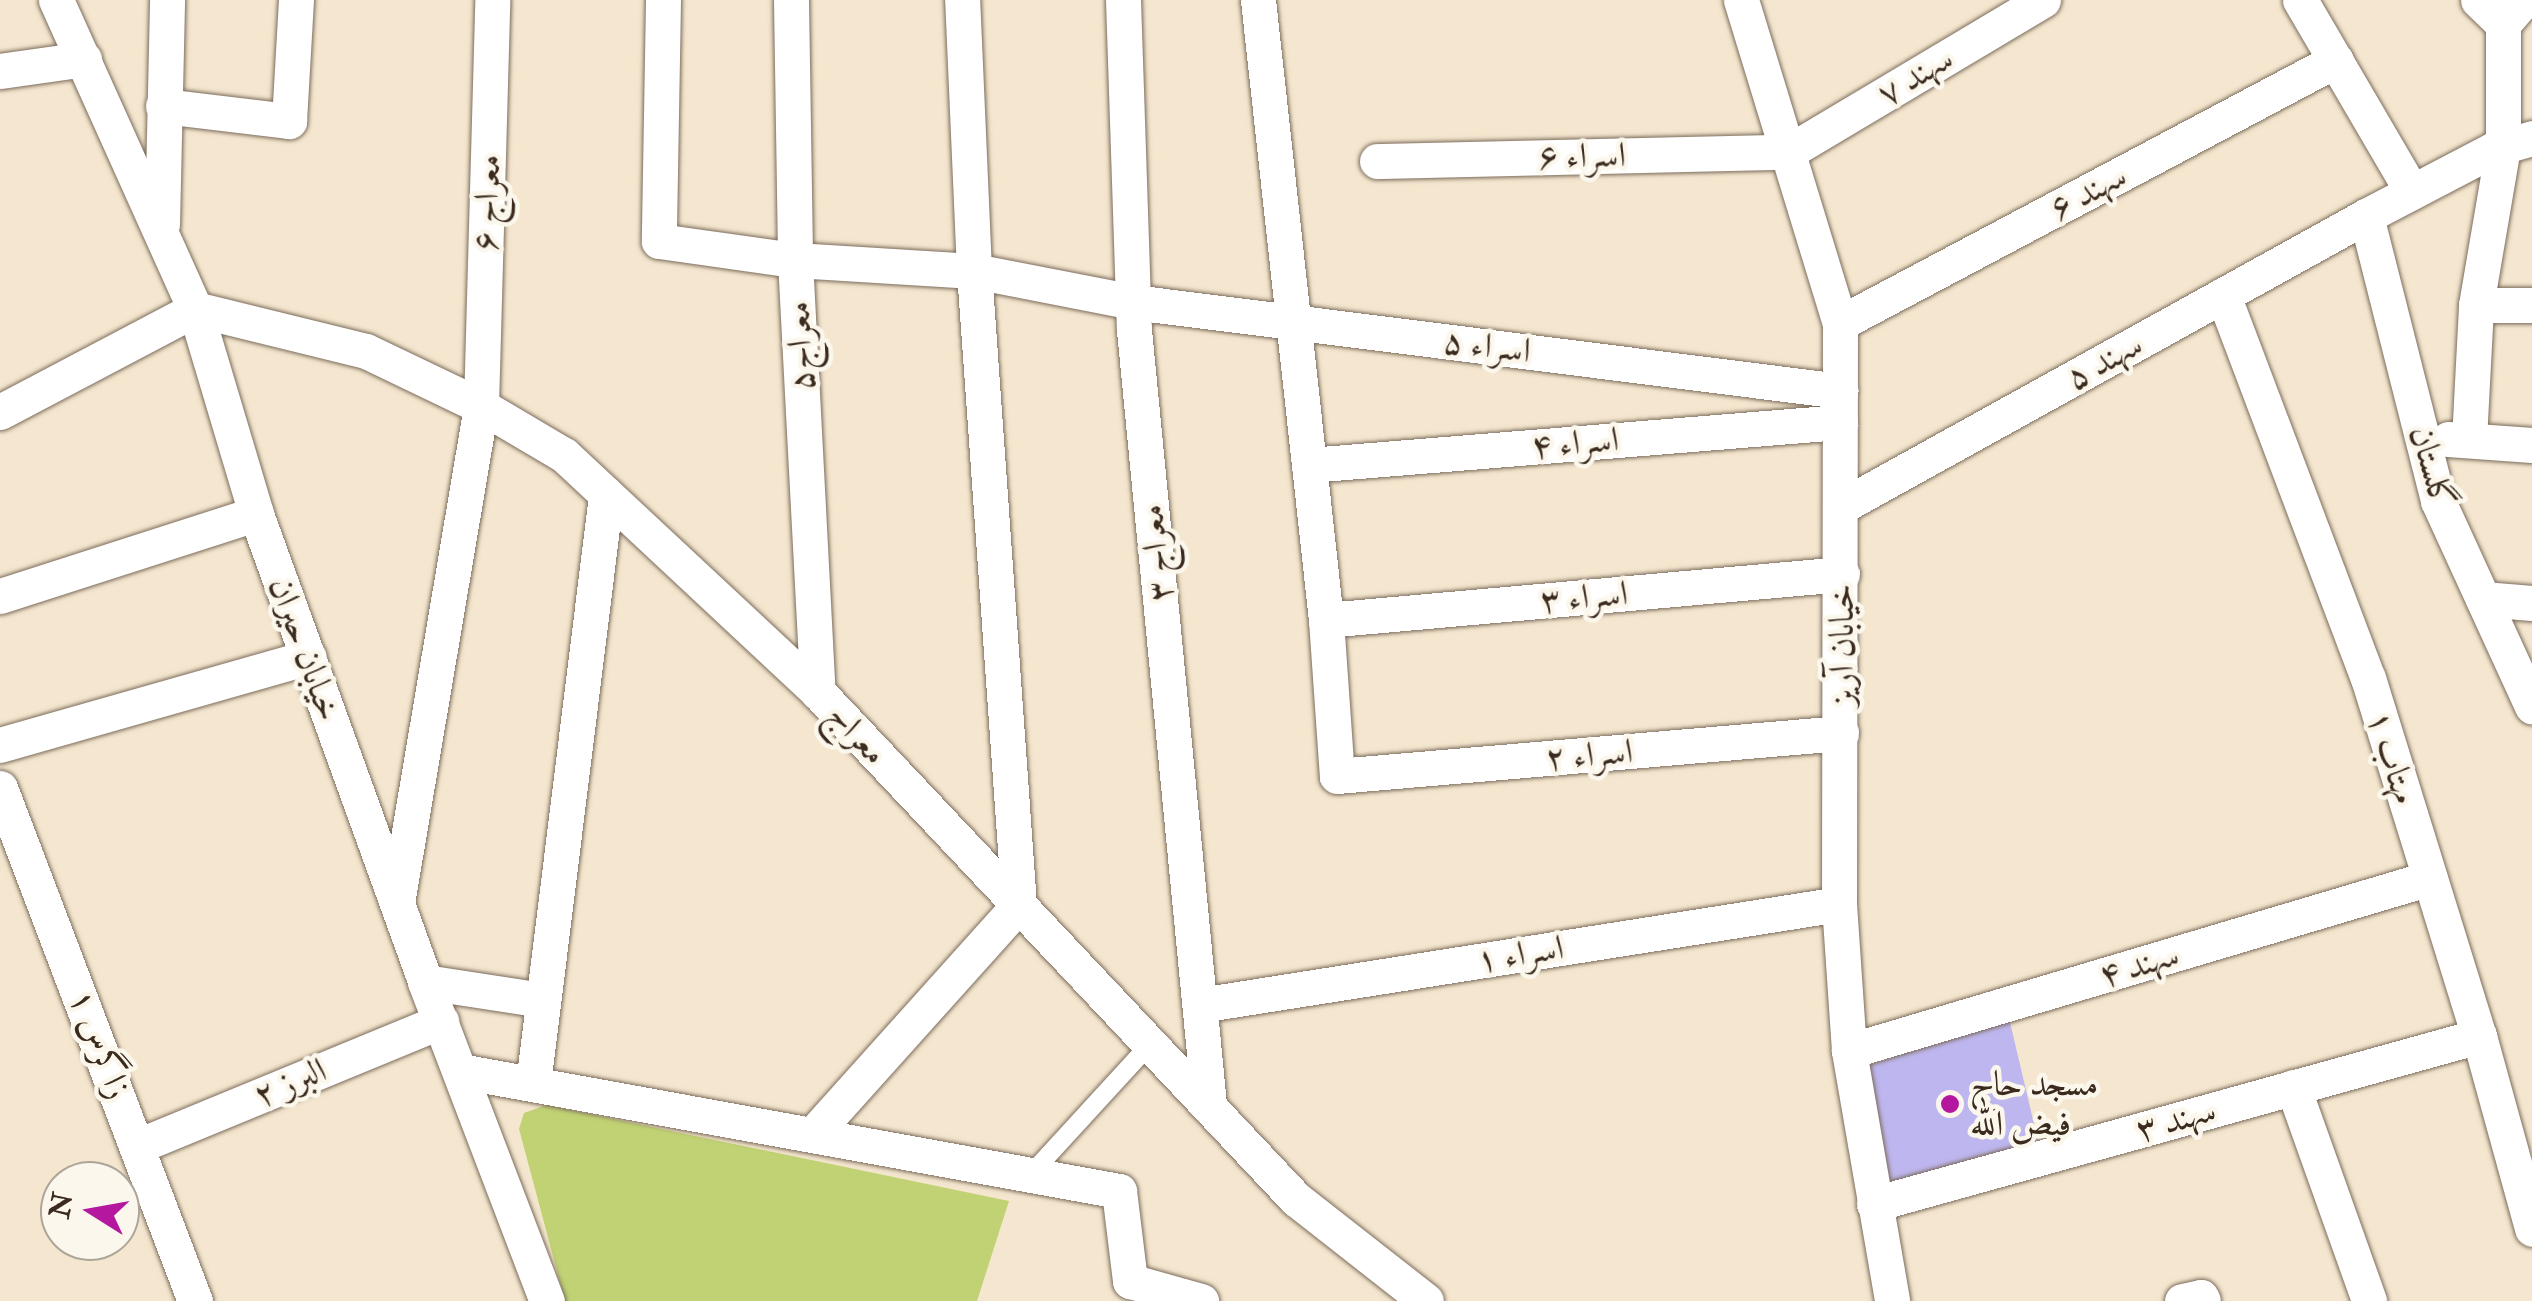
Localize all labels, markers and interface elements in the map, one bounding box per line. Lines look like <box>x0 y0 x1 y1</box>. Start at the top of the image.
street label: سهند ۷ <box>1869 37 1961 115</box>
street label: اسراء ۶ <box>1538 134 1626 178</box>
street label: معراج ۶ <box>464 154 510 252</box>
street label: سهند ۶ <box>2042 154 2134 230</box>
street label: معراج۵ <box>777 300 823 392</box>
street label: اسراء ۵ <box>1441 320 1533 372</box>
street label: سهند ۵ <box>2058 323 2150 399</box>
street label: اسراء ۴ <box>1529 418 1621 468</box>
street label: گلستان <box>2400 421 2464 513</box>
street label: معراج ۳ <box>1130 503 1182 603</box>
street label: خیابان حیران <box>260 572 350 726</box>
street label: اسراء ۳ <box>1538 572 1630 622</box>
street label: خیابان آریز <box>1821 584 1863 706</box>
street label: معراج <box>818 694 896 774</box>
street label: مهتاب ۱ <box>2358 705 2426 809</box>
street label: اسراء ۲ <box>1543 730 1635 780</box>
street label: اسراء ۱ <box>1473 926 1567 982</box>
street label: سهند ۴ <box>2094 933 2184 997</box>
street label: زاگرس ۱ <box>60 983 140 1105</box>
street label: البرز ۲ <box>247 1049 333 1117</box>
place label: مسجد حاج فیض الله <box>1970 1063 2098 1145</box>
street label: سهند ۳ <box>2131 1089 2221 1151</box>
marker: مسجد حاج فیض الله <box>1939 1093 1961 1115</box>
north arrow <box>40 1161 140 1261</box>
text: N <box>42 1190 82 1221</box>

